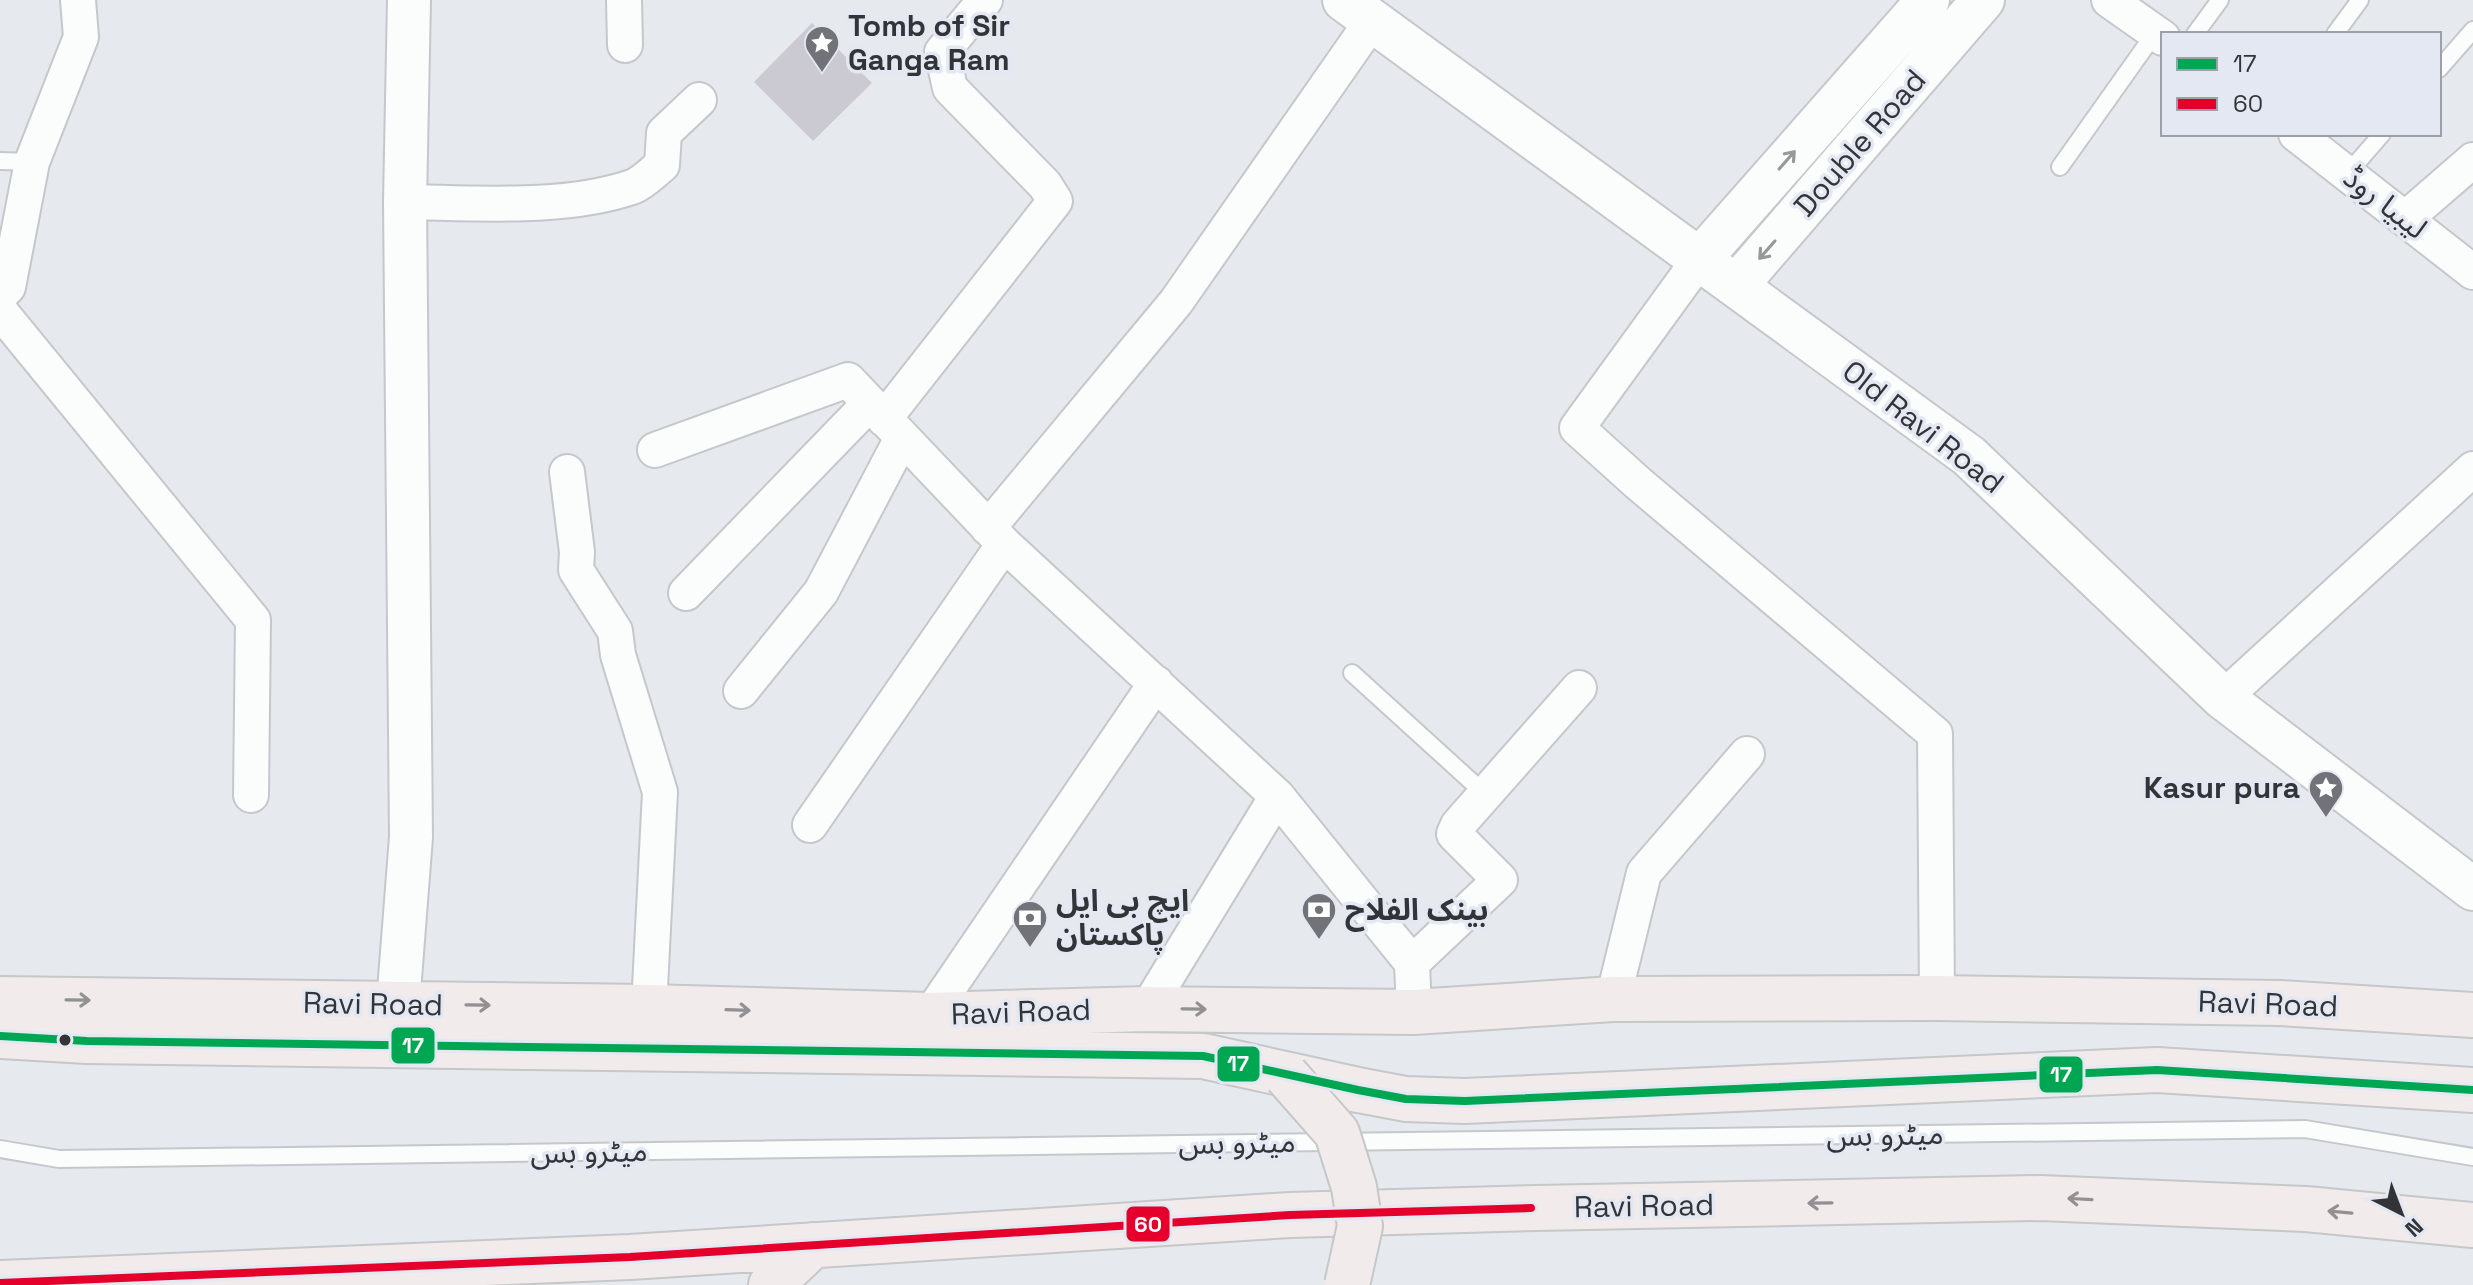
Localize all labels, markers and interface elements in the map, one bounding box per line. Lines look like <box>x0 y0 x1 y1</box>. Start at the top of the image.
place label: Tomb of Sir Ganga Ram <box>848 6 1010 79</box>
place icon: Tomb of Sir Ganga Ram <box>803 24 841 74</box>
legend <box>2161 32 2441 136</box>
text: 17 <box>2233 48 2257 79</box>
street label: Double Road <box>1785 61 1934 224</box>
text: 60 <box>2233 88 2263 119</box>
one-way arrow <box>1778 150 1796 170</box>
street label: لیبیا روڈ <box>2336 158 2435 247</box>
one-way arrow <box>1759 239 1777 259</box>
street label: Old Ravi Road <box>1835 351 2012 502</box>
place label: Kasur pura <box>2144 768 2300 807</box>
place icon: Kasur pura <box>2307 769 2345 819</box>
place label: ایچ بی ایل پاکستان <box>1056 881 1189 955</box>
place label: بینک الفلاح <box>1345 890 1489 932</box>
bank icon: بینک الفلاح <box>1300 891 1338 941</box>
bank icon: ایچ بی ایل پاکستان <box>1011 899 1049 949</box>
street label: Ravi Road <box>2197 982 2339 1025</box>
street label: Ravi Road <box>303 983 443 1024</box>
street label: Ravi Road <box>950 990 1092 1033</box>
one-way arrow <box>64 992 91 1008</box>
one-way arrow <box>464 997 491 1013</box>
one-way arrow <box>1180 1001 1207 1017</box>
one-way arrow <box>724 1002 751 1017</box>
line badge: 17 <box>390 1026 436 1065</box>
text: 17 <box>402 1031 424 1059</box>
unlabelled marker <box>57 1032 73 1048</box>
line badge: 17 <box>1216 1045 1261 1083</box>
text: 17 <box>1227 1049 1249 1077</box>
line badge: 17 <box>2038 1055 2084 1094</box>
text: 17 <box>2050 1060 2072 1088</box>
street label: میٹرو بس <box>1826 1114 1944 1155</box>
street label: میٹرو بس <box>1178 1122 1296 1163</box>
street label: میٹرو بس <box>530 1131 648 1172</box>
north arrow <box>2361 1173 2441 1253</box>
street label: Ravi Road <box>1574 1185 1714 1226</box>
one-way arrow <box>2067 1192 2094 1207</box>
one-way arrow <box>1807 1195 1834 1210</box>
line badge: 60 <box>1125 1205 1171 1243</box>
one-way arrow <box>2327 1205 2354 1220</box>
text: 60 <box>1134 1210 1162 1238</box>
text: N <box>2400 1213 2429 1243</box>

